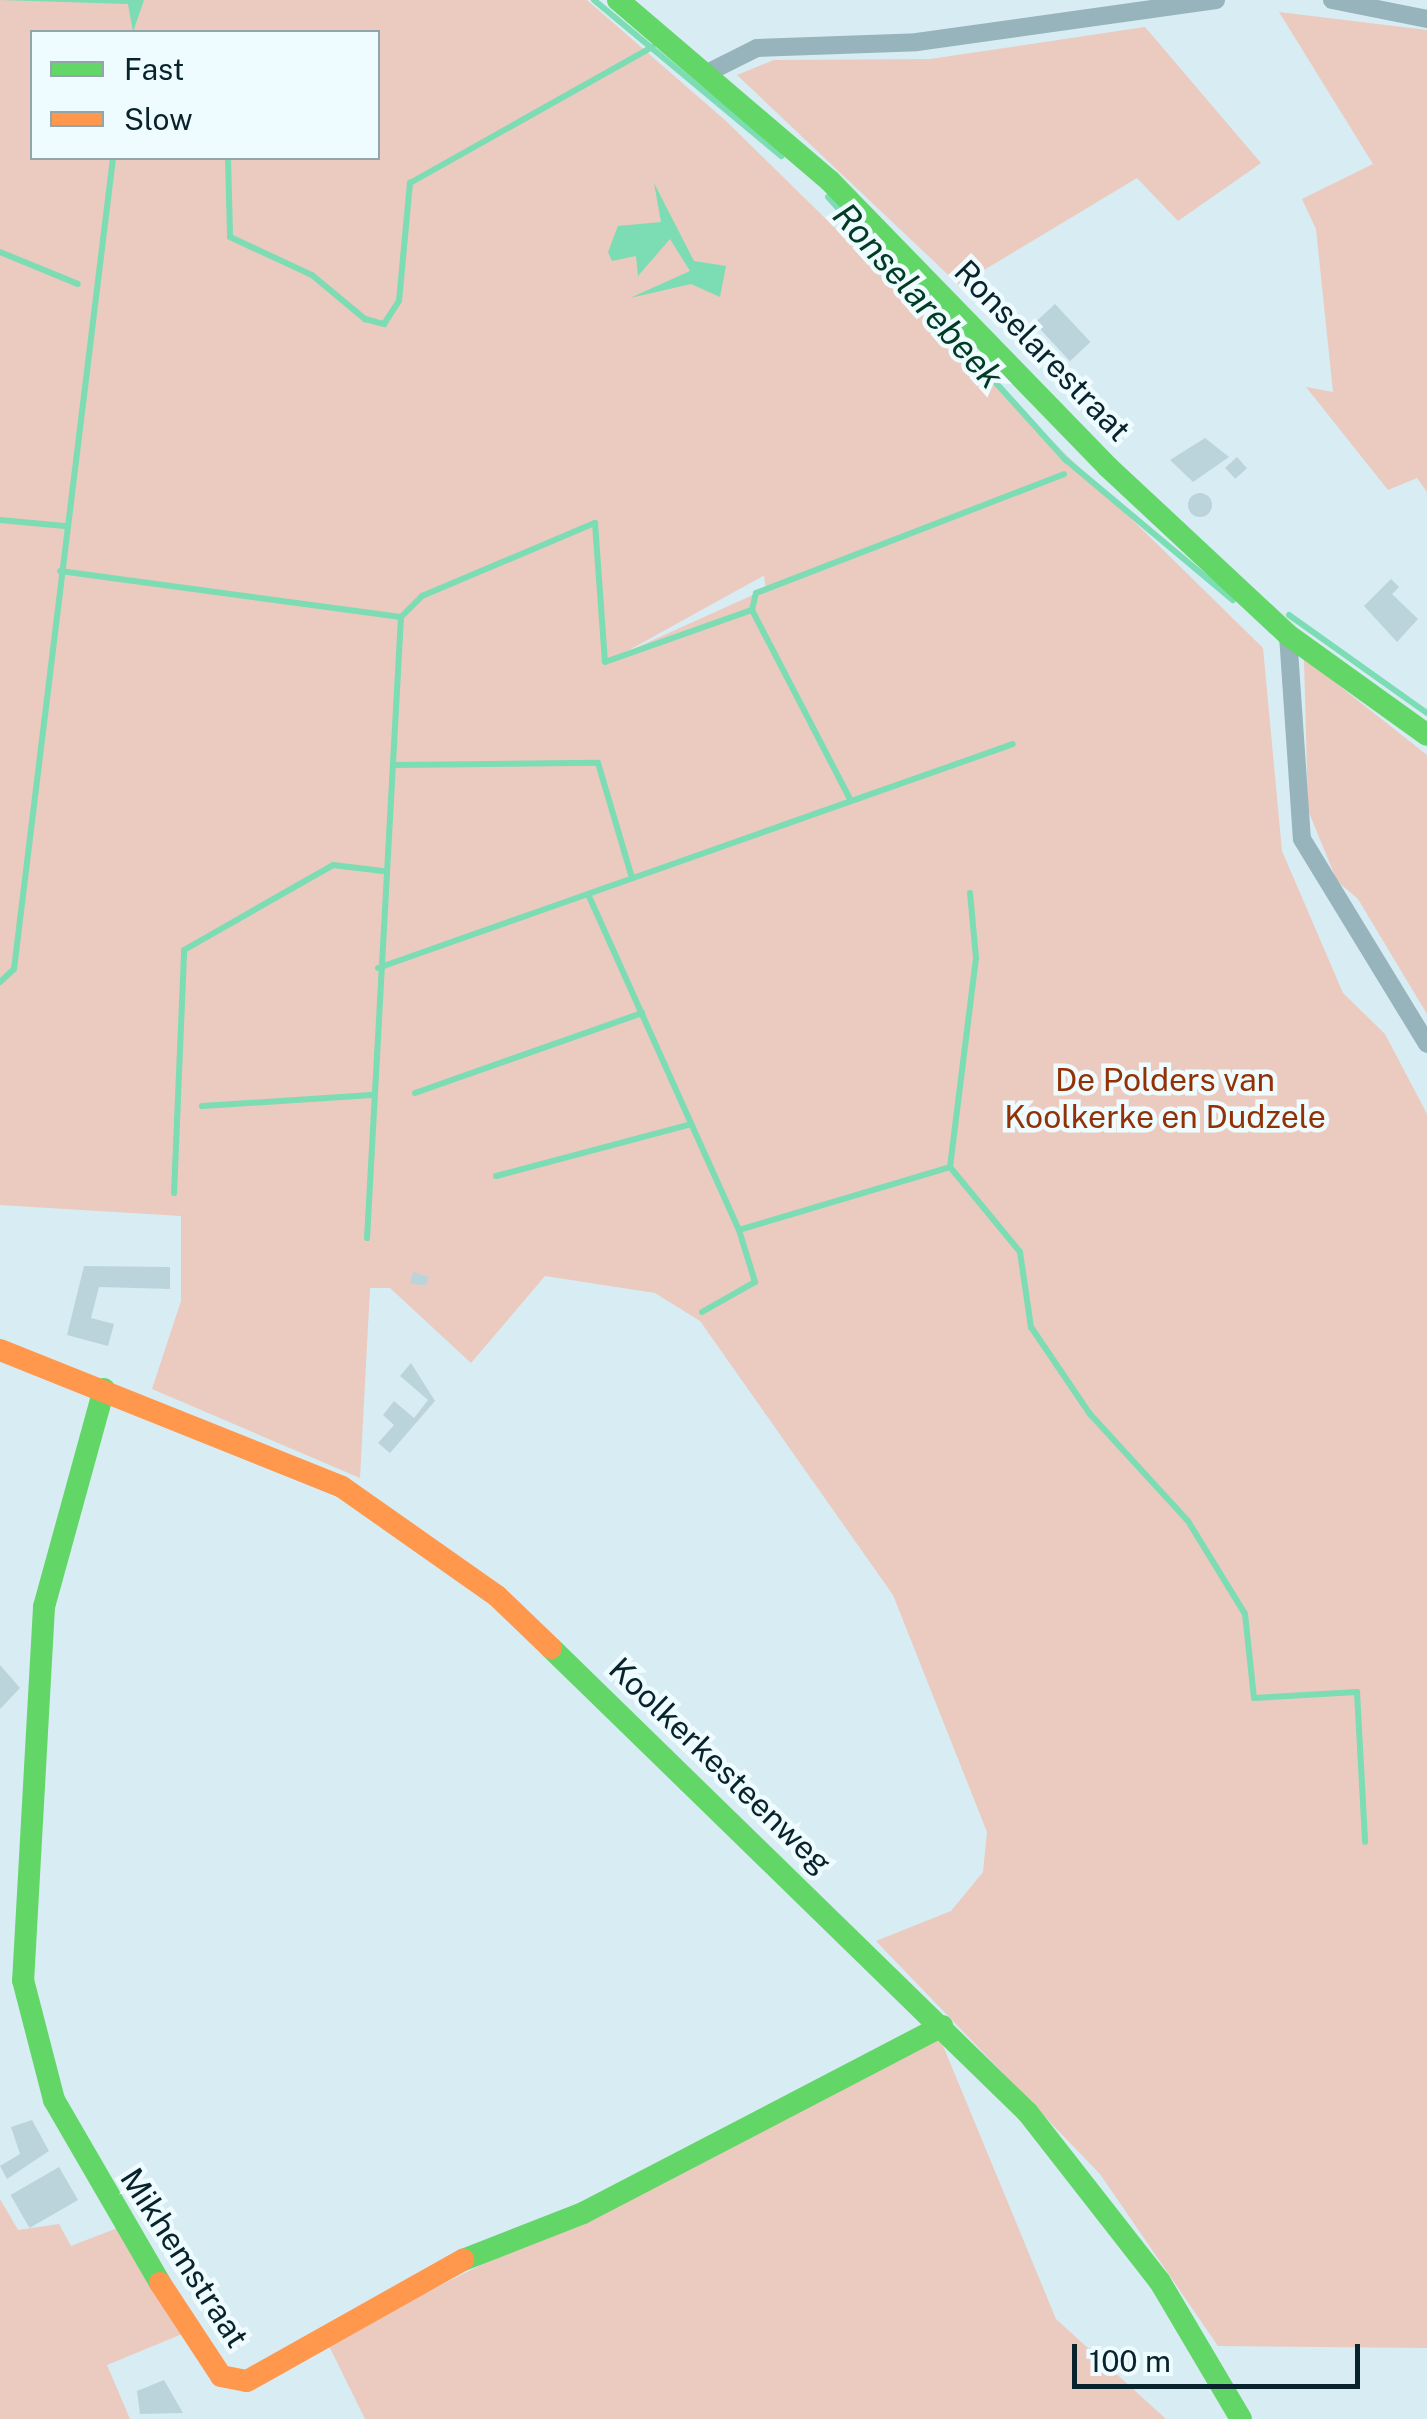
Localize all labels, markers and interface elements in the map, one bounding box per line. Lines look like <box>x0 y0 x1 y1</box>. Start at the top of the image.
legend <box>30 30 380 160</box>
text: Fast <box>124 51 184 87</box>
text: Slow <box>124 101 193 137</box>
water label: Ronselarebeek <box>824 195 1012 397</box>
street label: Ronselarestraat <box>946 253 1138 449</box>
park label: De Polders van Koolkerke en Dudzele <box>1004 1062 1326 1137</box>
street label: Koolkerkesteenweg <box>601 1650 839 1882</box>
street label: Mikhemstraat <box>112 2161 256 2355</box>
scale bar <box>1077 2324 1364 2386</box>
text: 100 m <box>1089 2343 1171 2379</box>

